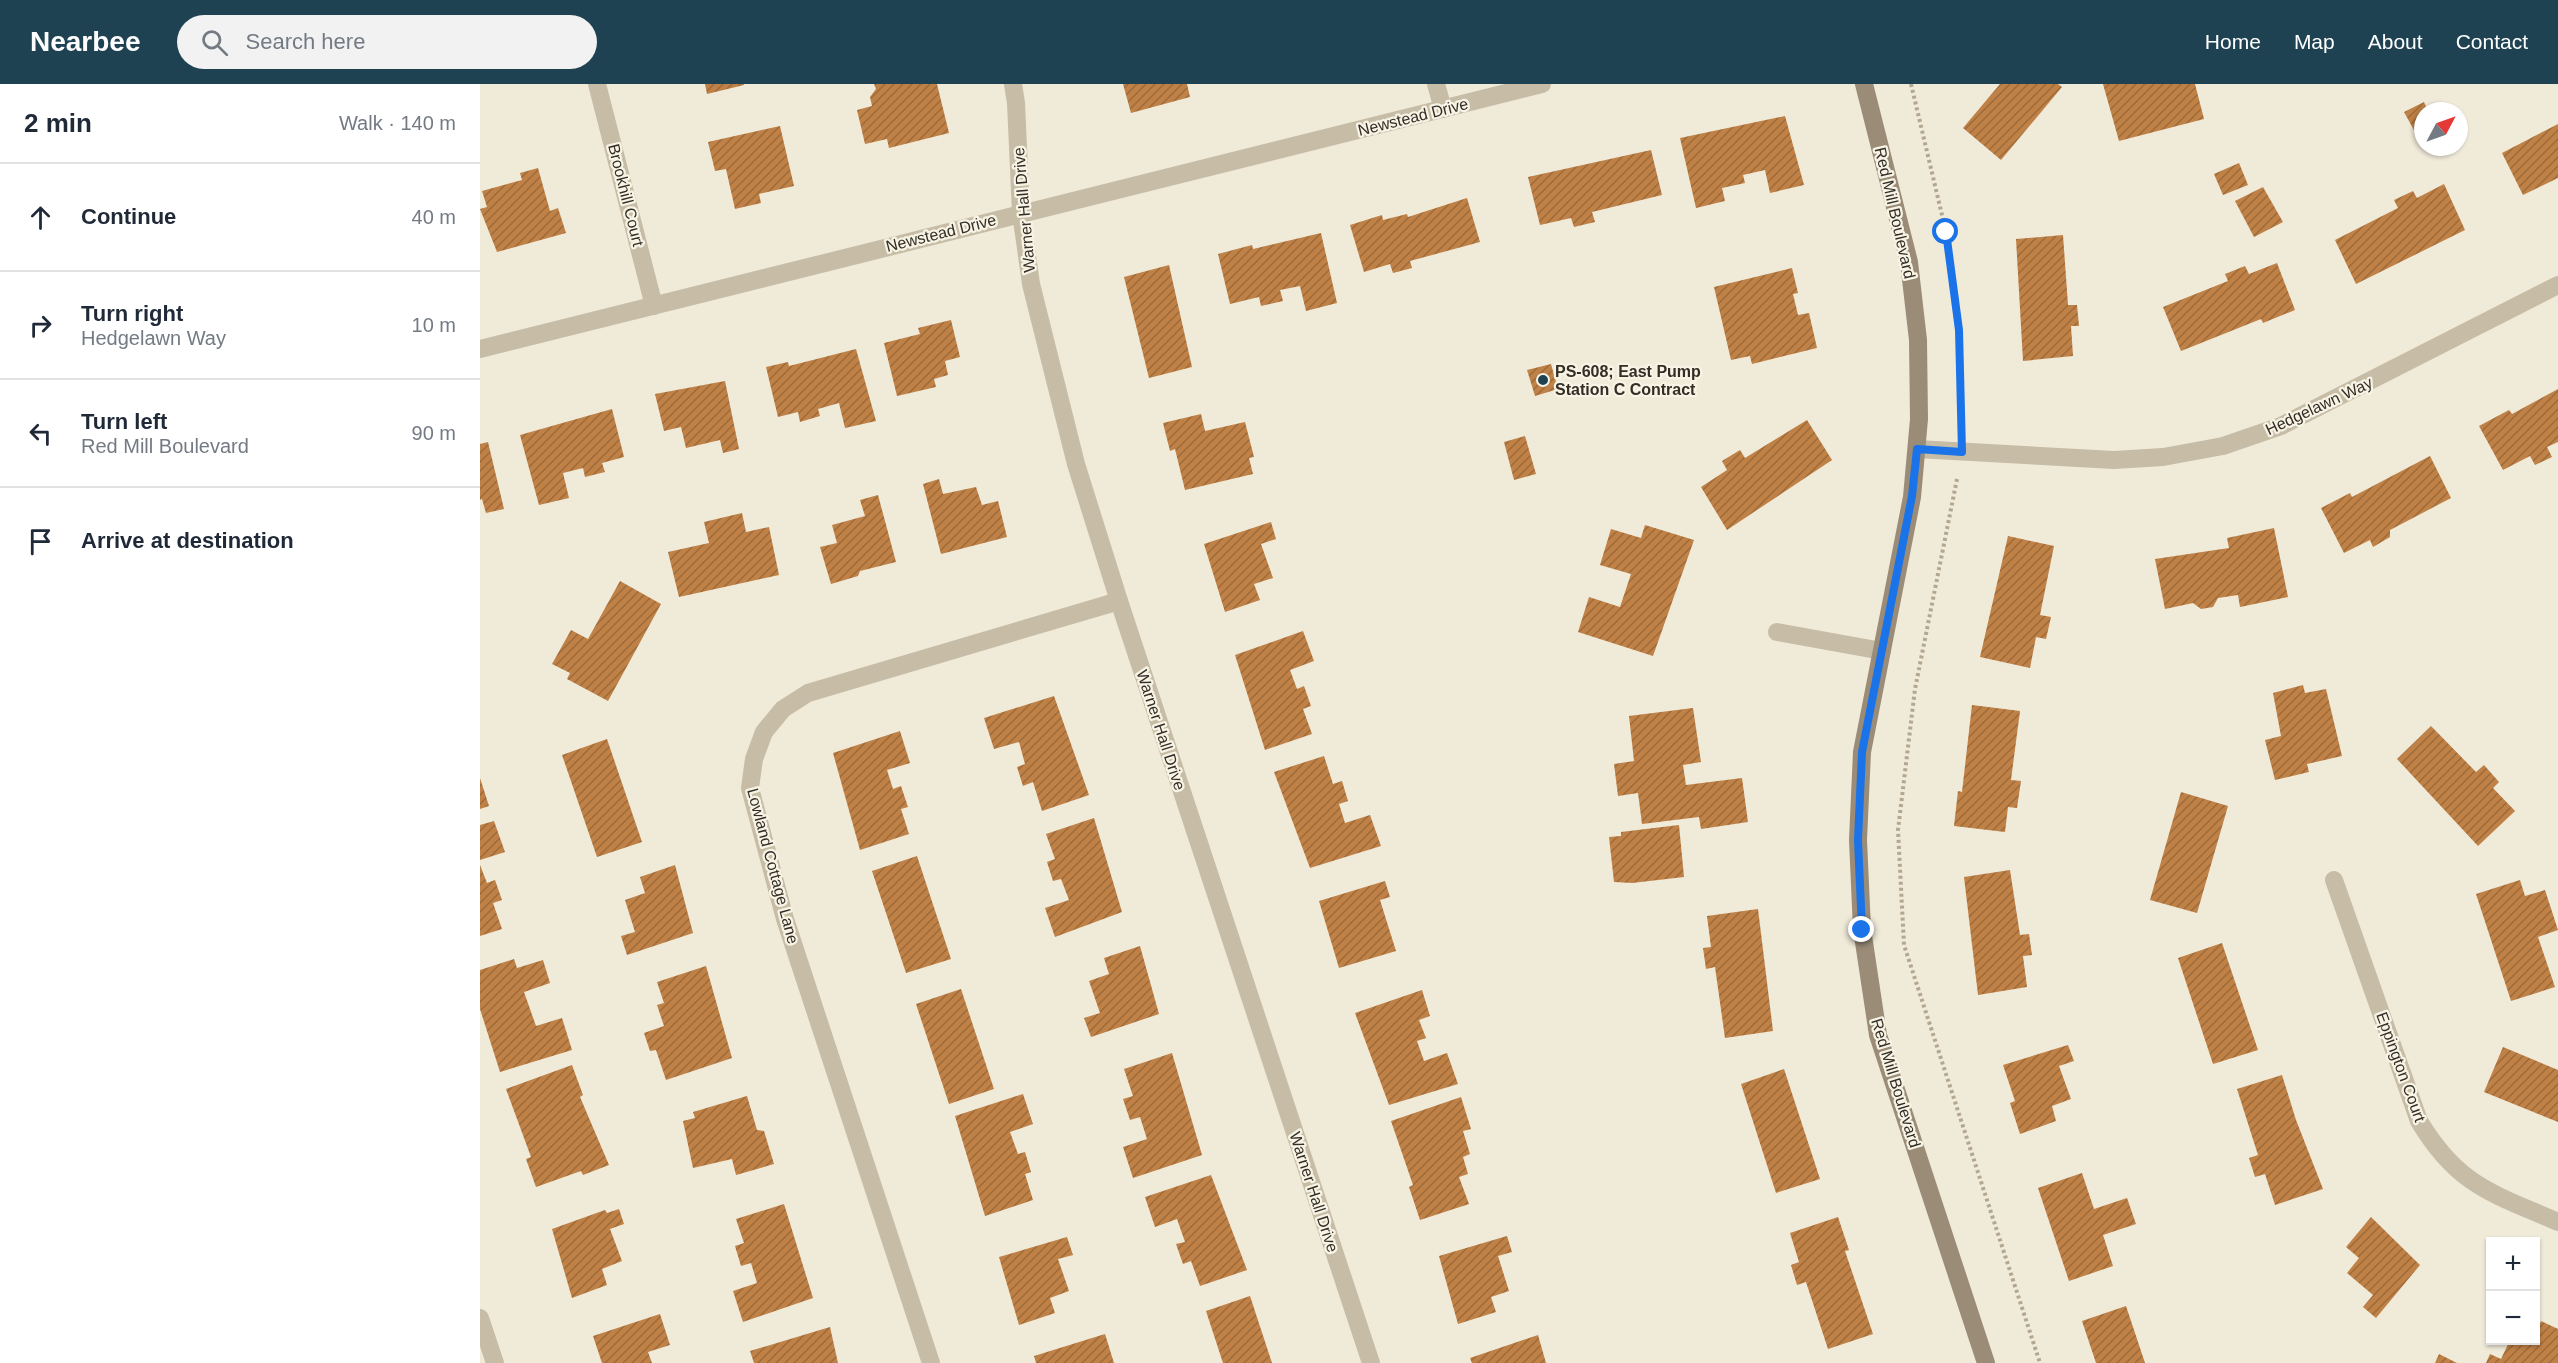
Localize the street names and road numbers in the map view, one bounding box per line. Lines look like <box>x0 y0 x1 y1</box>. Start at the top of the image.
street label: Newstead Drive <box>1356 95 1470 139</box>
street label: Brookhill Court <box>605 142 647 248</box>
street label: Red Mill Boulevard <box>1872 146 1918 280</box>
street label: Warner Hall Drive <box>1010 147 1038 273</box>
street label: Newstead Drive <box>884 211 998 255</box>
street label: Hedgelawn Way <box>2263 374 2375 438</box>
street label: Warner Hall Drive <box>1134 668 1189 792</box>
street label: Lowland Cottage Lane <box>744 786 802 946</box>
street label: Eppington Court <box>2373 1010 2429 1125</box>
street label: Red Mill Boulevard <box>1868 1016 1924 1150</box>
street label: Warner Hall Drive <box>1287 1130 1342 1254</box>

